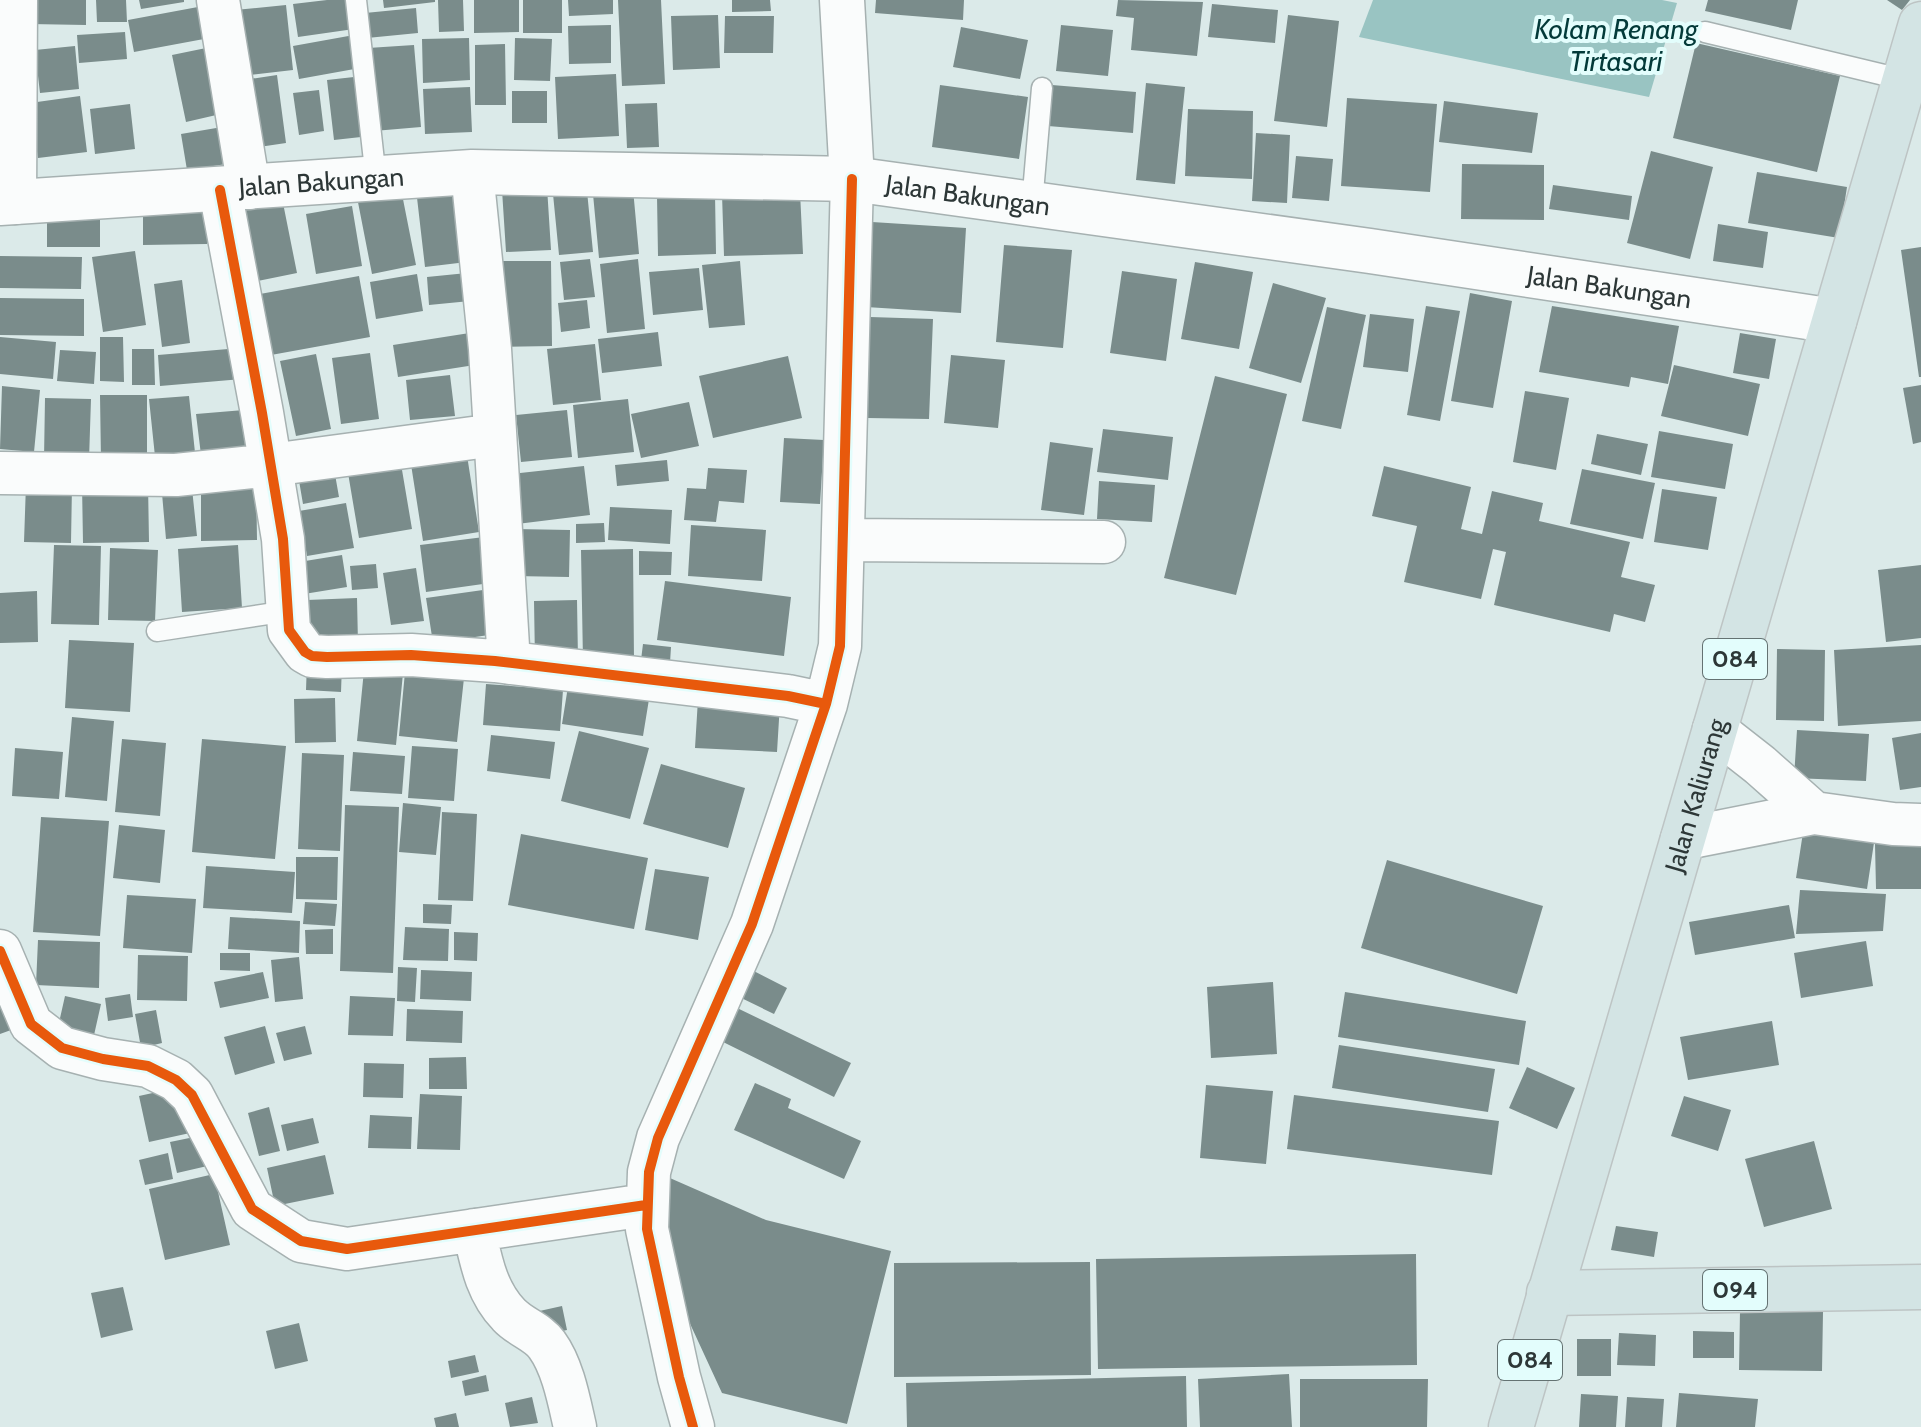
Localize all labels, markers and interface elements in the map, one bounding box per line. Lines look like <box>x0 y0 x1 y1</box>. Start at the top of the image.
water label: Kolam Renang Tirtasari <box>1534 12 1699 78</box>
street label: Jalan Bakungan <box>237 161 405 203</box>
street label: Jalan Bakungan <box>883 168 1052 222</box>
street label: Jalan Bakungan <box>1524 259 1694 315</box>
road number: 084 <box>1703 639 1767 679</box>
street label: Jalan Kaliurang <box>1658 714 1733 877</box>
road number: 094 <box>1703 1270 1767 1310</box>
road number: 084 <box>1498 1340 1562 1380</box>

